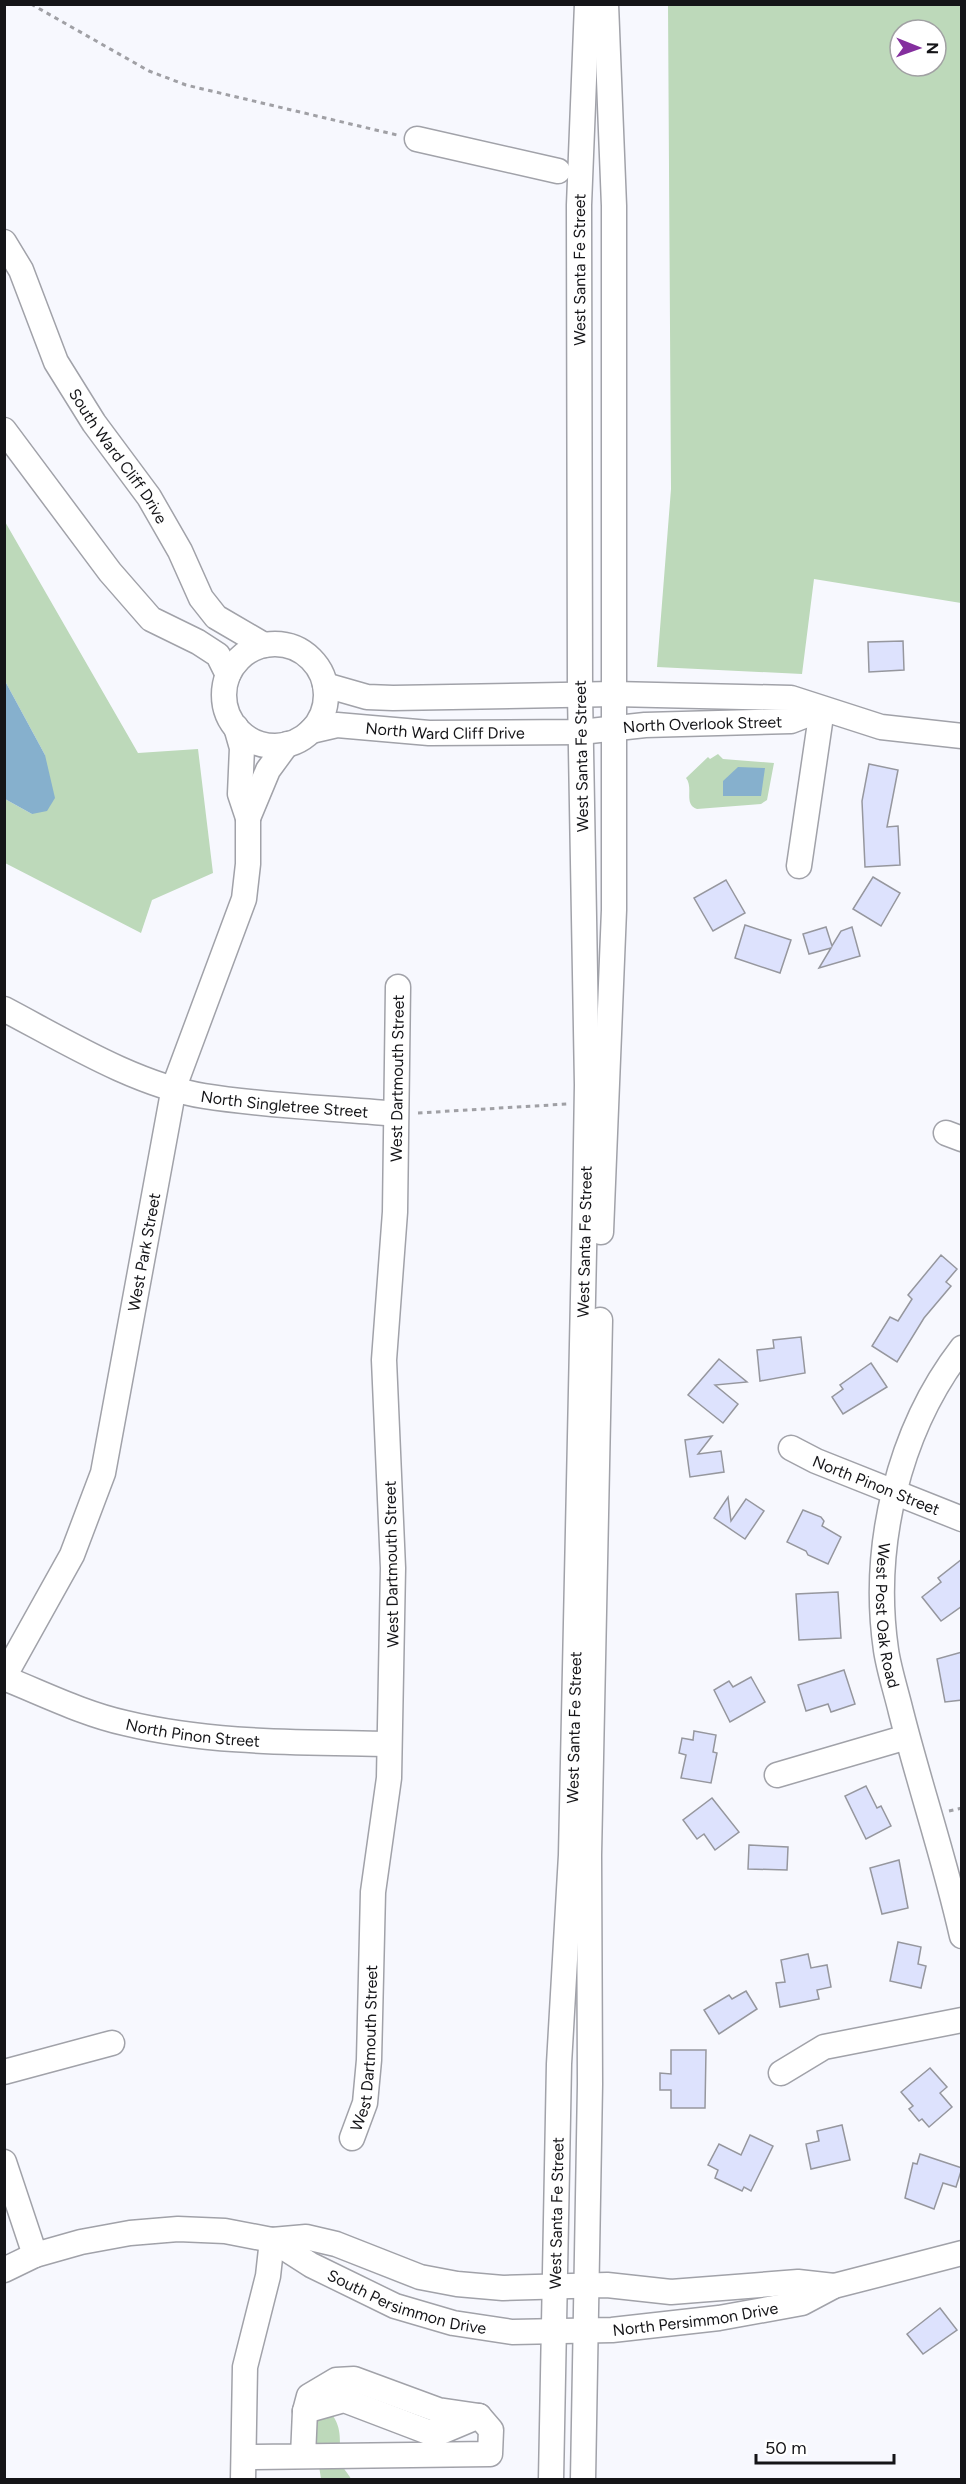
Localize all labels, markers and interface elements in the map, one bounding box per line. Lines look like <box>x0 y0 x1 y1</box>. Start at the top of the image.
north arrow <box>888 18 948 78</box>
text: N <box>923 42 942 55</box>
street label: West Santa Fe Street <box>570 193 589 346</box>
street label: South Ward Cliff Drive <box>65 385 171 527</box>
street label: West Santa Fe Street <box>571 680 592 832</box>
street label: North Overlook Street <box>622 712 783 737</box>
street label: North Ward Cliff Drive <box>365 719 525 743</box>
street label: West Dartmouth Street <box>387 995 408 1162</box>
street label: North Singletree Street <box>199 1087 369 1122</box>
street label: West Santa Fe Street <box>574 1165 596 1318</box>
street label: West Park Street <box>124 1191 164 1313</box>
street label: North Pinon Street <box>810 1452 942 1519</box>
street label: West Dartmouth Street <box>381 1480 402 1648</box>
street label: West Post Oak Road <box>872 1542 903 1690</box>
street label: West Santa Fe Street <box>563 1651 585 1804</box>
street label: North Pinon Street <box>124 1715 260 1751</box>
street label: West Dartmouth Street <box>346 1965 381 2134</box>
street label: West Santa Fe Street <box>546 2137 568 2289</box>
street label: South Persimmon Drive <box>324 2266 488 2338</box>
street label: North Persimmon Drive <box>612 2298 780 2340</box>
scale bar <box>756 2427 894 2465</box>
text: 50 m <box>765 2437 807 2459</box>

